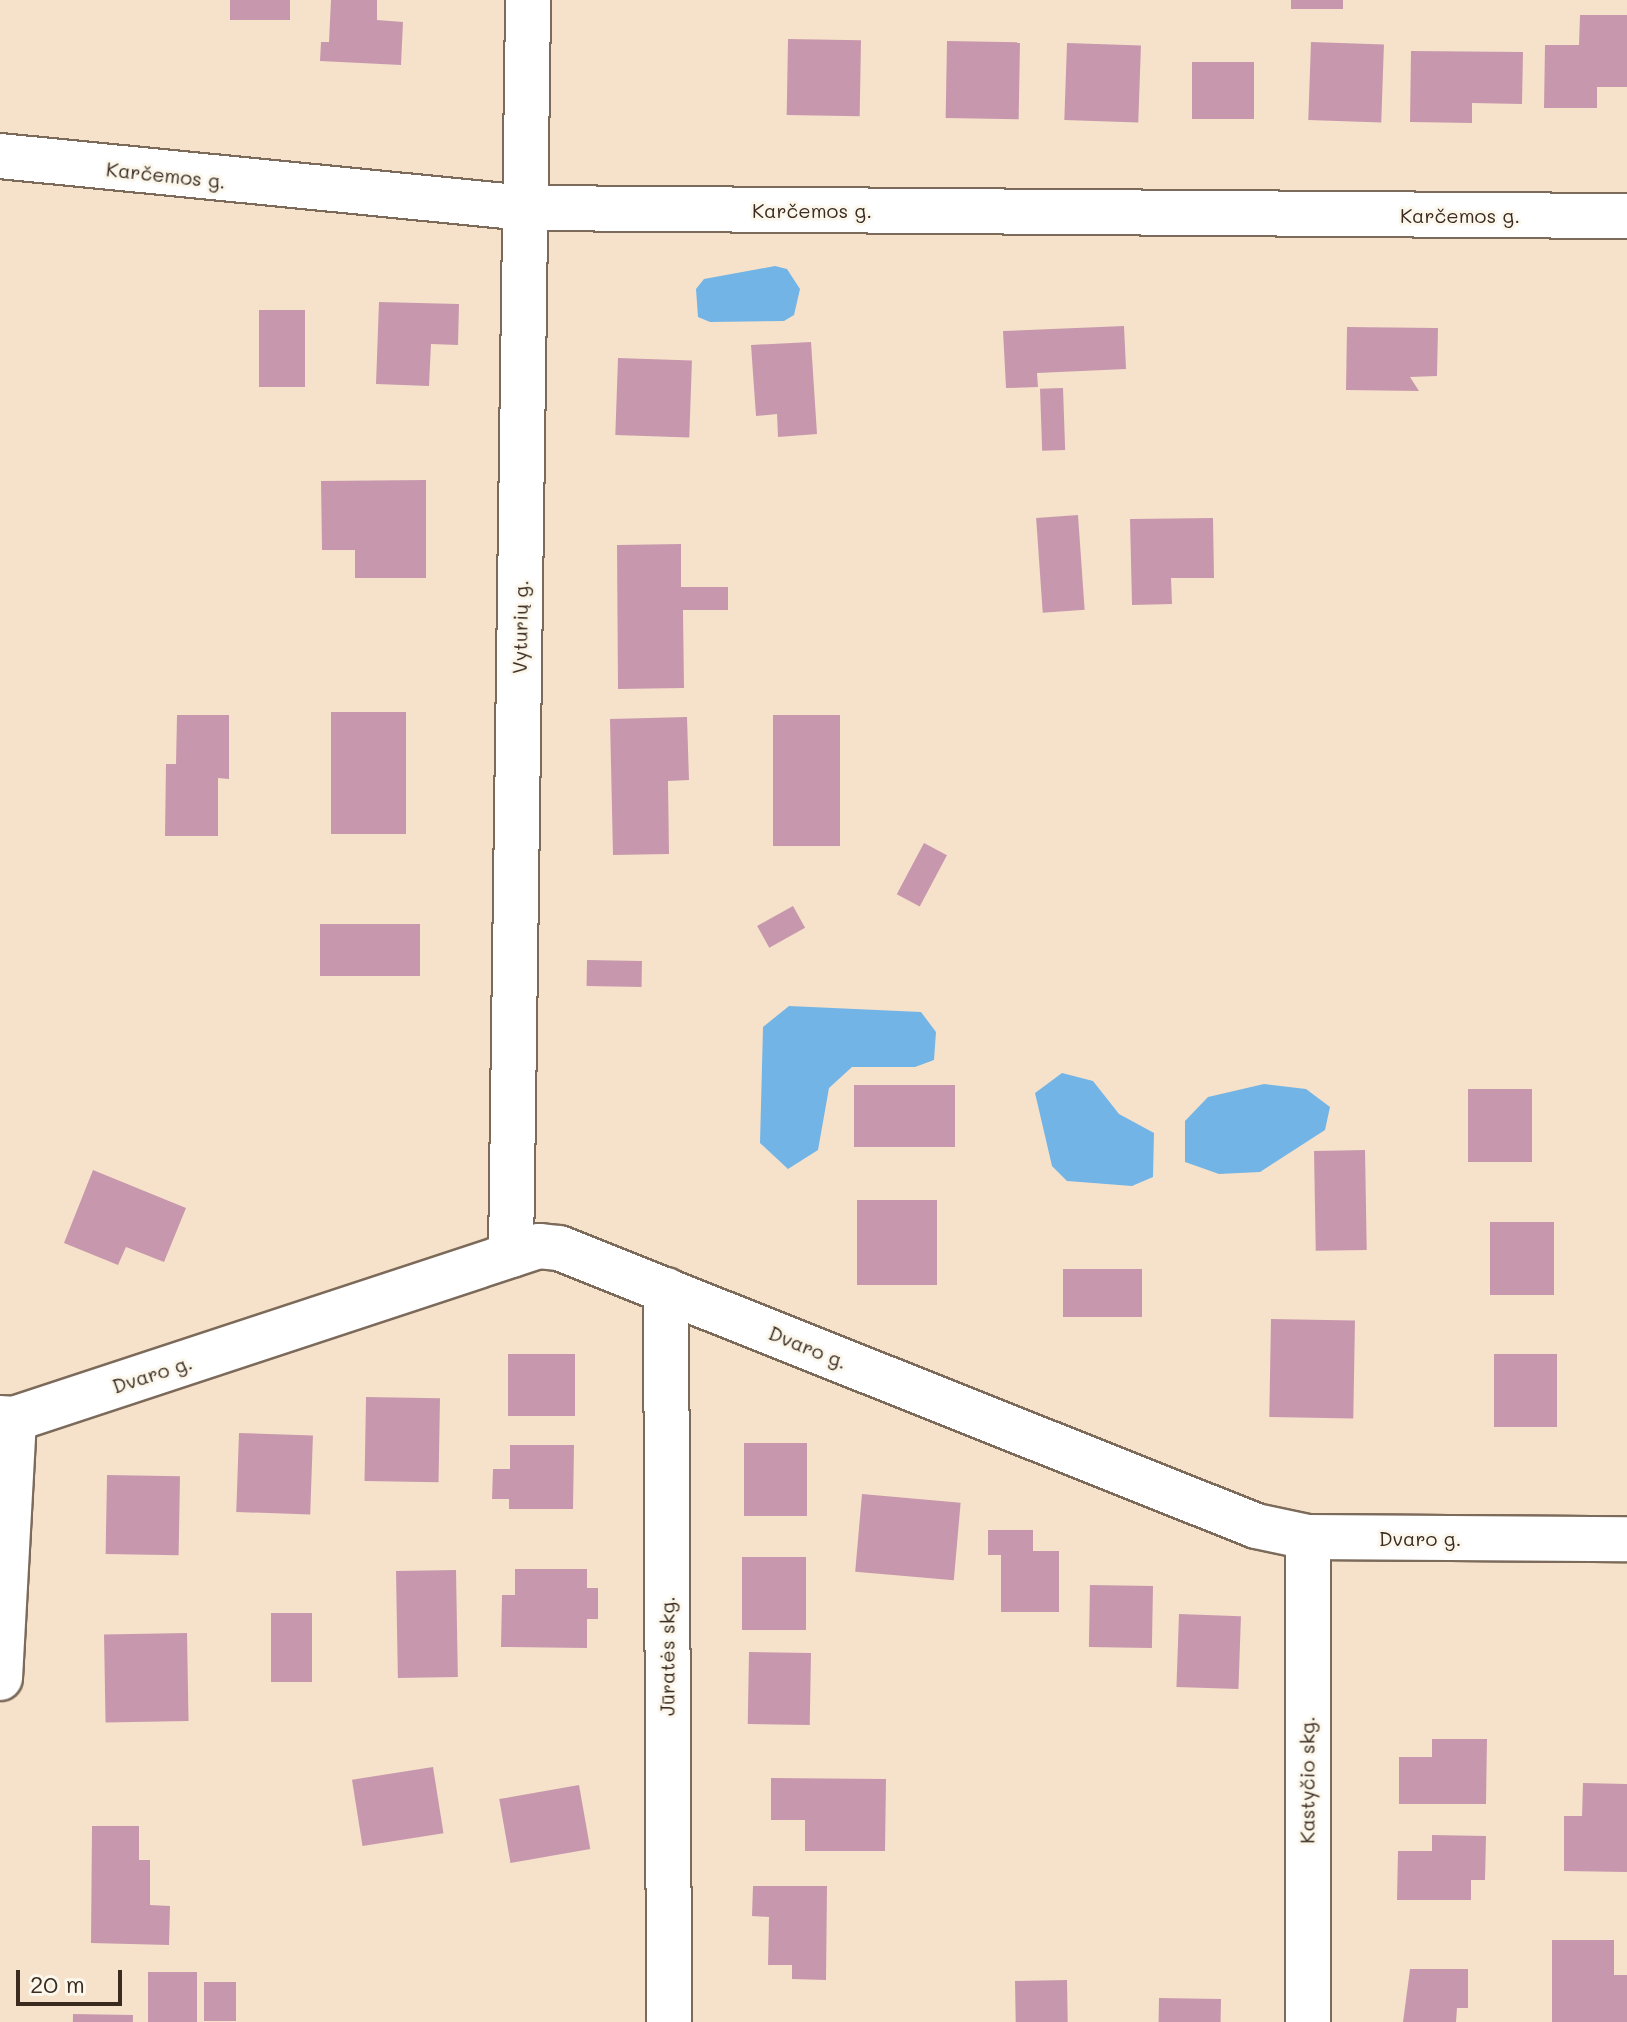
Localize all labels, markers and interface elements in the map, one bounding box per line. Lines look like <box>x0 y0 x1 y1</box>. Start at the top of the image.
street label: Karčemos g. <box>105 157 227 193</box>
street label: Karčemos g. <box>752 198 872 222</box>
street label: Karčemos g. <box>1400 203 1520 227</box>
street label: Vyturių g. <box>507 580 533 674</box>
street label: Dvaro g. <box>765 1320 851 1374</box>
street label: Dvaro g. <box>109 1350 195 1398</box>
street label: Dvaro g. <box>1379 1526 1461 1550</box>
street label: Jūratės skg. <box>655 1596 679 1716</box>
street label: Kastyčio skg. <box>1295 1716 1319 1844</box>
scale bar <box>20 1954 126 2004</box>
text: 20 m <box>30 1968 85 1999</box>

